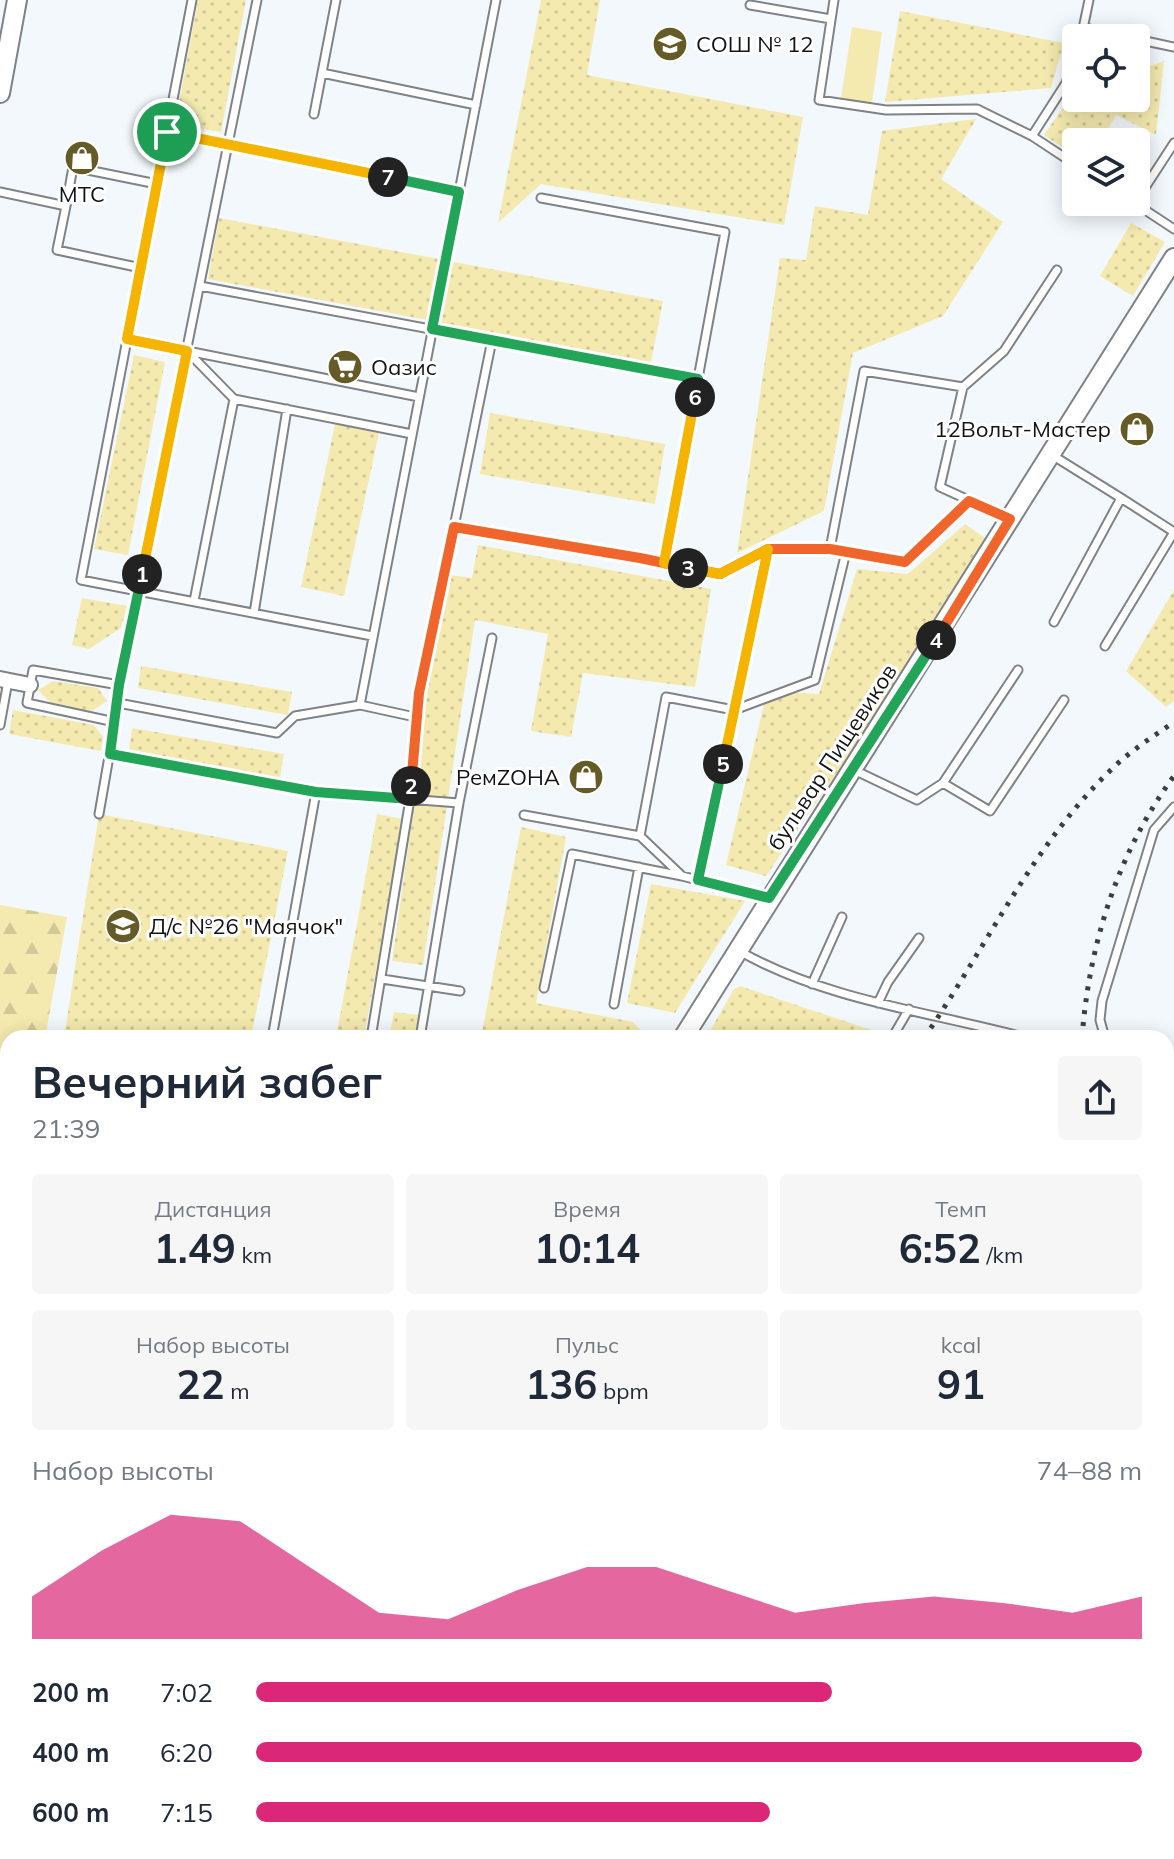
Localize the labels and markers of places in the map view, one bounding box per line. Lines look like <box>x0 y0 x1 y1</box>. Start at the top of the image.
school or university icon: СОШ № 12 <box>651 25 689 63</box>
place label: СОШ № 12 <box>696 30 813 58</box>
pin <box>133 98 201 166</box>
shop icon: МТС <box>63 139 101 177</box>
pin: 7 <box>368 157 408 197</box>
place label: МТС <box>59 180 105 208</box>
supermarket icon: Оазис <box>326 348 364 386</box>
place label: Оазис <box>371 353 437 381</box>
pin: 6 <box>675 377 715 417</box>
shop icon: 12Вольт-Мастер <box>1118 410 1156 448</box>
place label: 12Вольт-Мастер <box>934 415 1111 443</box>
pin: 3 <box>668 548 708 588</box>
pin: 1 <box>122 554 162 594</box>
pin: 4 <box>916 620 956 660</box>
pin: 5 <box>703 744 743 784</box>
shop icon: РемZОНА <box>567 758 605 796</box>
place label: РемZОНА <box>456 763 560 791</box>
pin: 2 <box>391 766 431 806</box>
school or university icon: Д/с №26 "Маячок" <box>104 907 142 945</box>
place label: Д/с №26 "Маячок" <box>149 912 343 940</box>

